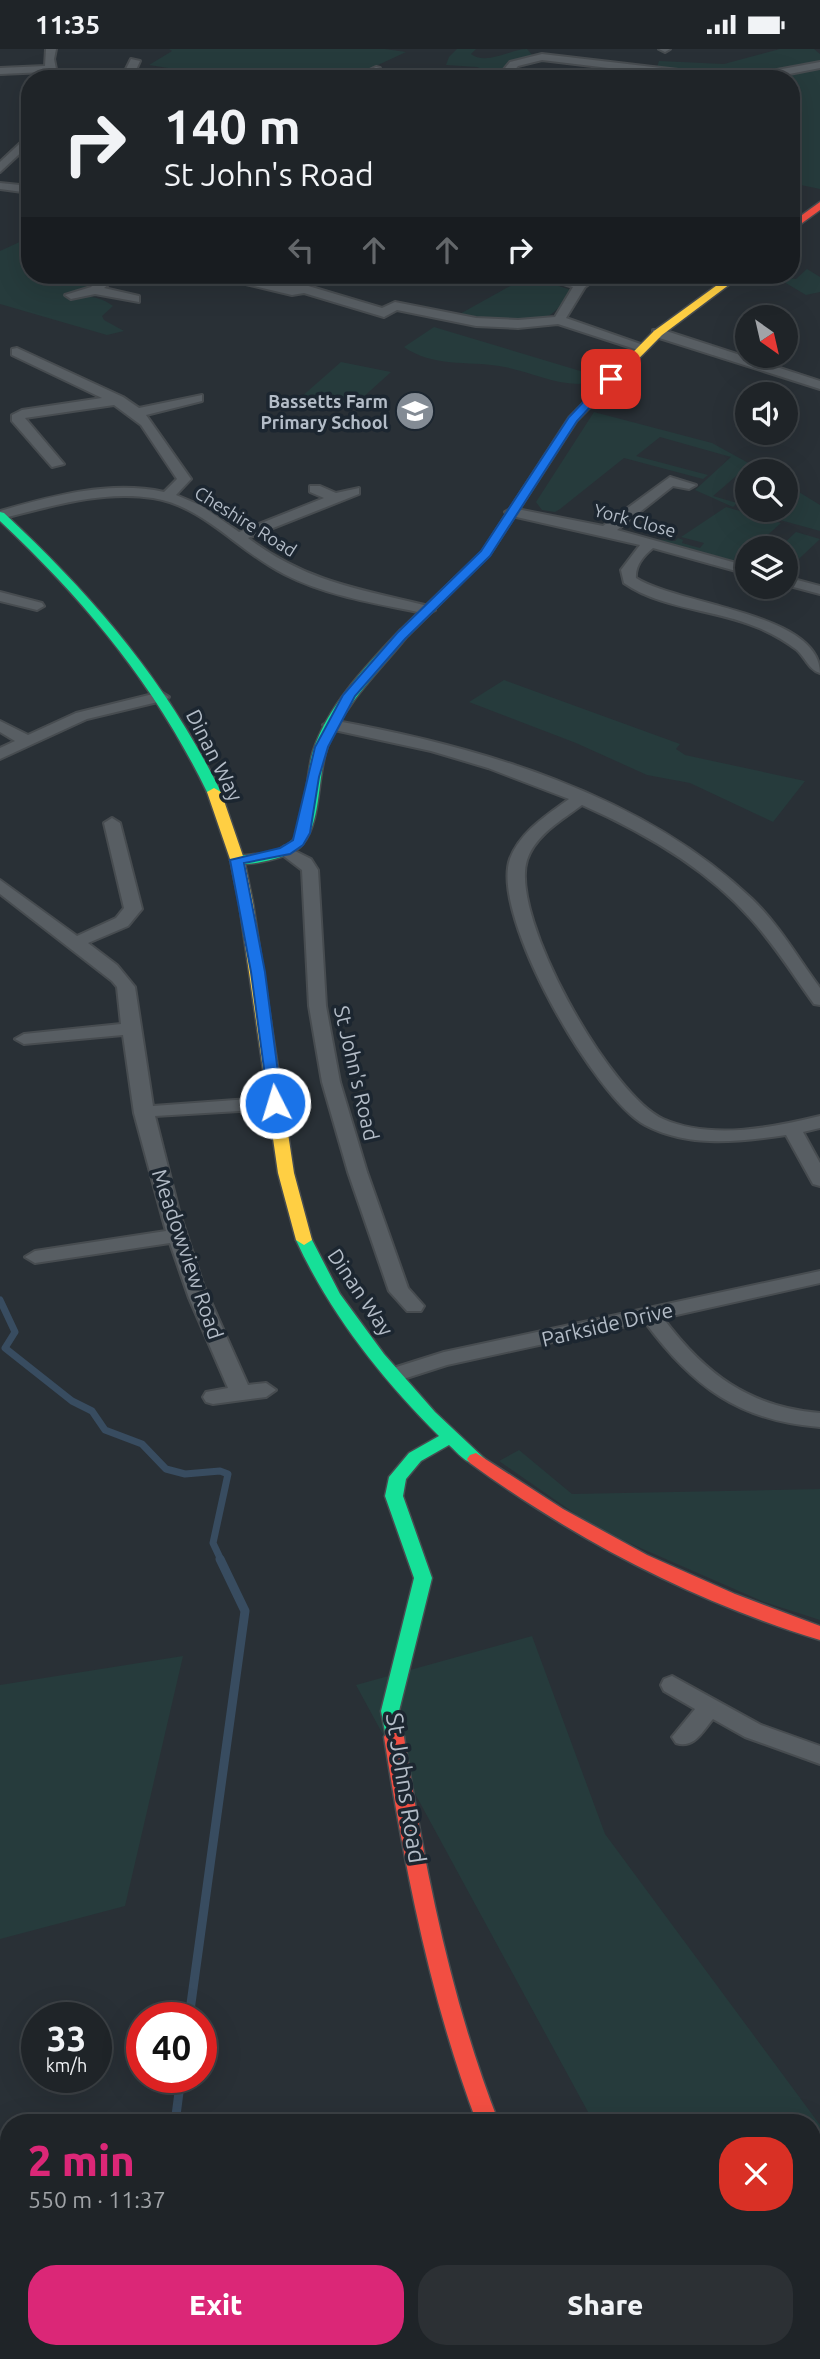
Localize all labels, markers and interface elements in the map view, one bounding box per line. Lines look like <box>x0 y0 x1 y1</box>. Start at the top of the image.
text: 11:35 <box>35 10 100 39</box>
icon: right <box>49 98 140 189</box>
text: 140 m <box>164 98 301 153</box>
text: St John's Road <box>164 156 374 192</box>
icon: left <box>282 231 320 269</box>
icon: ahead <box>355 231 393 269</box>
icon: ahead <box>428 231 466 269</box>
icon: right <box>501 231 539 269</box>
north arrow <box>735 305 798 367</box>
map controls <box>735 305 798 599</box>
pin <box>581 349 641 409</box>
icon: arrive <box>592 360 630 398</box>
button: sound <box>735 382 798 445</box>
school or university icon: Bassetts Farm Primary School <box>394 390 436 432</box>
place label: Bassetts Farm Primary School <box>260 391 389 432</box>
button: search <box>735 459 798 522</box>
street label: Cheshire Road <box>191 482 301 560</box>
street label: York Close <box>592 499 678 541</box>
button: layers <box>735 536 798 599</box>
street label: Dinan Way <box>182 705 248 805</box>
street label: St John's Road <box>330 1003 384 1143</box>
position arrow <box>238 1066 312 1140</box>
street label: Meadowview Road <box>148 1166 228 1342</box>
street label: Dinan Way <box>323 1244 399 1340</box>
street label: Parkside Drive <box>539 1297 675 1351</box>
street label: St Johns Road <box>381 1711 431 1865</box>
speed limit sign: 40 <box>126 2002 217 2093</box>
text: 33 <box>47 2018 86 2058</box>
text: km/h <box>46 2055 87 2075</box>
text: 2 min <box>28 2137 135 2184</box>
button: close <box>719 2137 793 2211</box>
text: 550 m · 11:37 <box>28 2187 166 2212</box>
button: Exit <box>28 2265 404 2345</box>
button: Share <box>418 2265 793 2345</box>

